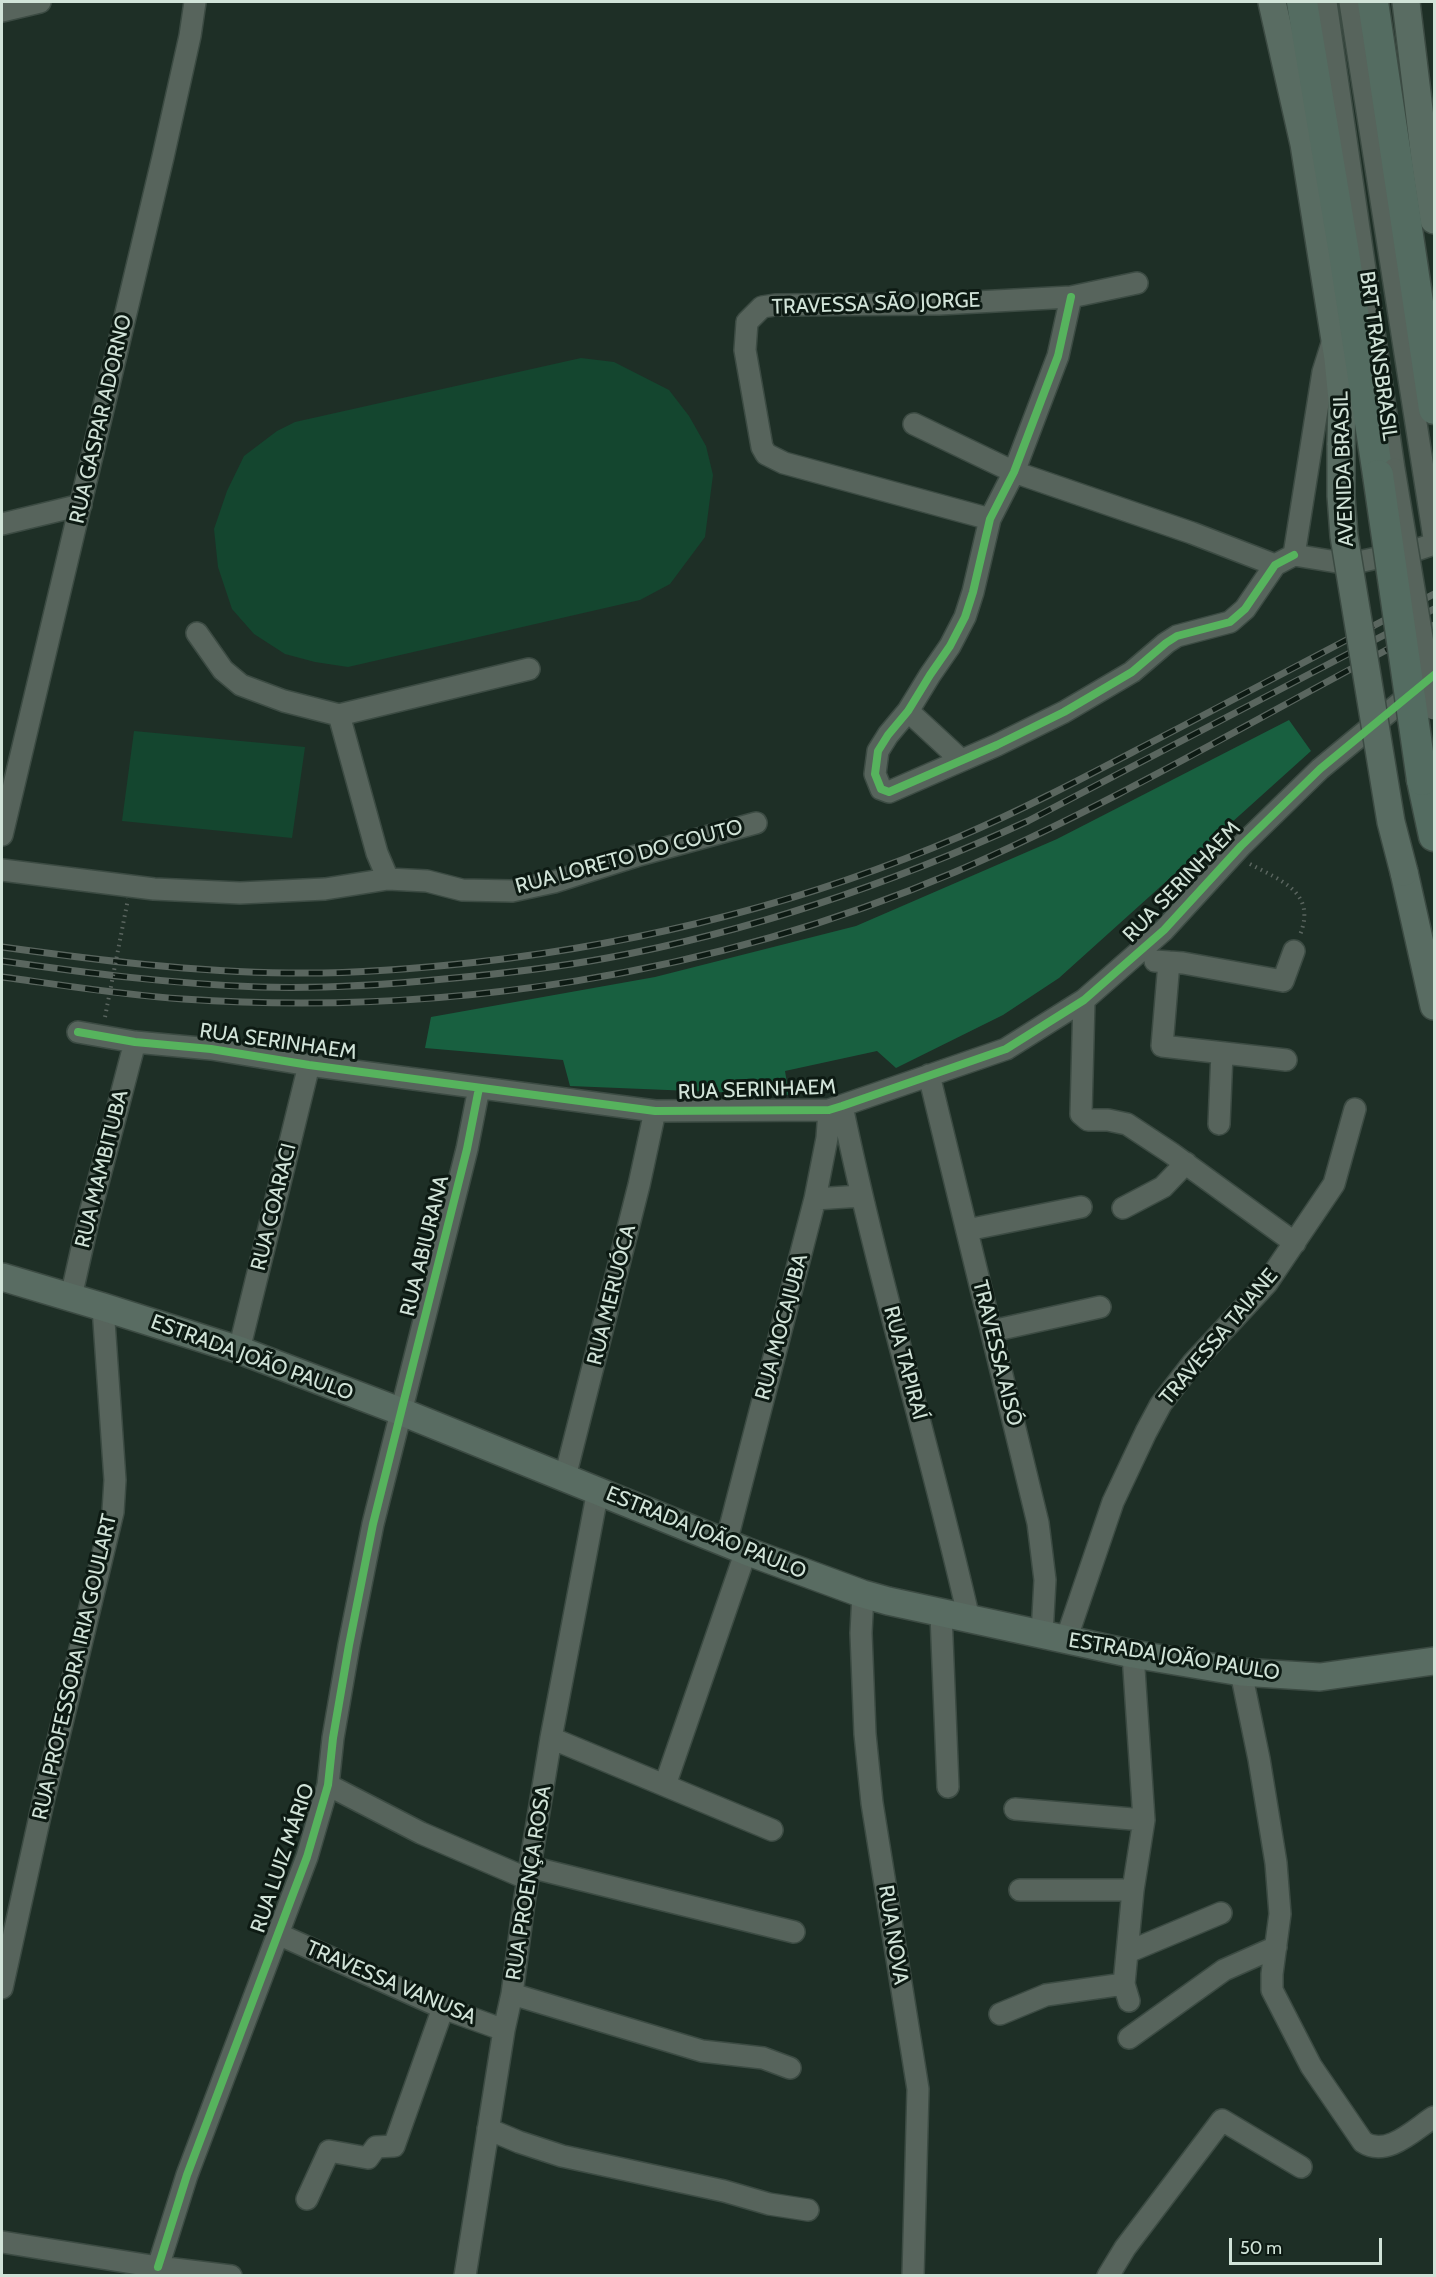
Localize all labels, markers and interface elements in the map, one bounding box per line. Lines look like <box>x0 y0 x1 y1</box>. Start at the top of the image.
street label: BRT TRANSBRASIL <box>1354 270 1402 442</box>
street label: TRAVESSA SĀO JORGE <box>771 288 981 320</box>
street label: RUA GASPAR ADORNO <box>65 312 137 526</box>
street label: AVENIDA BRASIL <box>1329 391 1359 547</box>
street label: RUA LORETO DO COUTO <box>513 815 745 899</box>
street label: RUA SERINHAEM <box>1118 816 1246 948</box>
street label: RUA SERINHAEM <box>198 1019 358 1065</box>
street label: RUA SERINHAEM <box>677 1075 837 1105</box>
street label: RUA MAMBITUBA <box>70 1087 134 1251</box>
street label: RUA COARACI <box>246 1141 302 1273</box>
street label: RUA ABIURANA <box>395 1173 455 1319</box>
street label: RUA MERUÓCA <box>582 1222 642 1368</box>
street label: RUA MOCAJUBA <box>750 1251 814 1403</box>
street label: TRAVESSA TAIANE <box>1155 1264 1283 1410</box>
street label: TRAVESSA AISÓ <box>967 1278 1027 1428</box>
street label: RUA TAPIRAÍ <box>878 1303 932 1423</box>
street label: ESTRADA JOÃO PAULO <box>147 1310 357 1406</box>
street label: ESTRADA JOÃO PAULO <box>602 1481 810 1585</box>
street label: RUA PROFESSORA IRIA GOULART <box>27 1512 123 1822</box>
street label: ESTRADA JOÃO PAULO <box>1067 1628 1281 1686</box>
street label: RUA LUIZ MÁRIO <box>246 1780 320 1936</box>
street label: RUA PROENÇA ROSA <box>501 1784 557 1982</box>
street label: RUA NOVA <box>873 1883 913 1987</box>
street label: TRAVESSA VANUSA <box>302 1936 480 2030</box>
scale bar <box>1232 2226 1385 2264</box>
text: 50 m <box>1240 2237 1282 2259</box>

